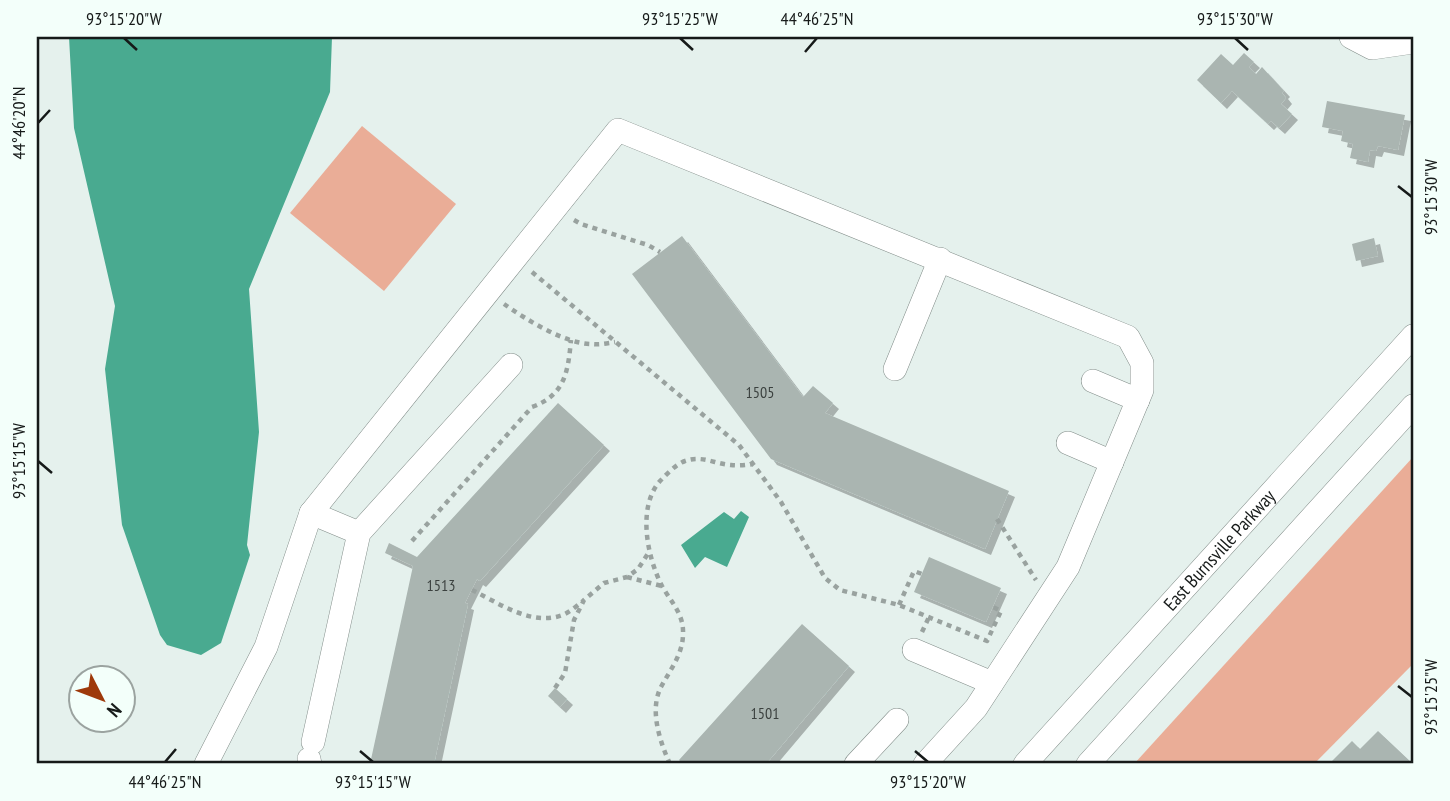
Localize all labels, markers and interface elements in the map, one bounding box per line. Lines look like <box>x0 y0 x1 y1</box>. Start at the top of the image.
text: 93°15'20"W <box>86 7 162 30</box>
text: 93°15'25"W <box>642 7 718 30</box>
text: 44°46'25"N <box>781 7 853 30</box>
text: 93°15'30"W <box>1197 7 1273 30</box>
text: 44°46'20"N <box>7 87 30 159</box>
text: 93°15'30"W <box>1419 159 1442 235</box>
house number: 1505 <box>746 382 774 402</box>
text: 93°15'15"W <box>7 423 30 499</box>
street label: East Burnsville Parkway <box>1158 484 1281 615</box>
house number: 1513 <box>427 575 455 595</box>
text: 93°15'25"W <box>1419 659 1442 735</box>
north arrow <box>66 664 136 734</box>
text: N <box>102 699 127 722</box>
house number: 1501 <box>751 703 779 723</box>
text: 44°46'25"N <box>129 770 201 793</box>
text: 93°15'15"W <box>335 770 411 793</box>
text: 93°15'20"W <box>890 770 966 793</box>

